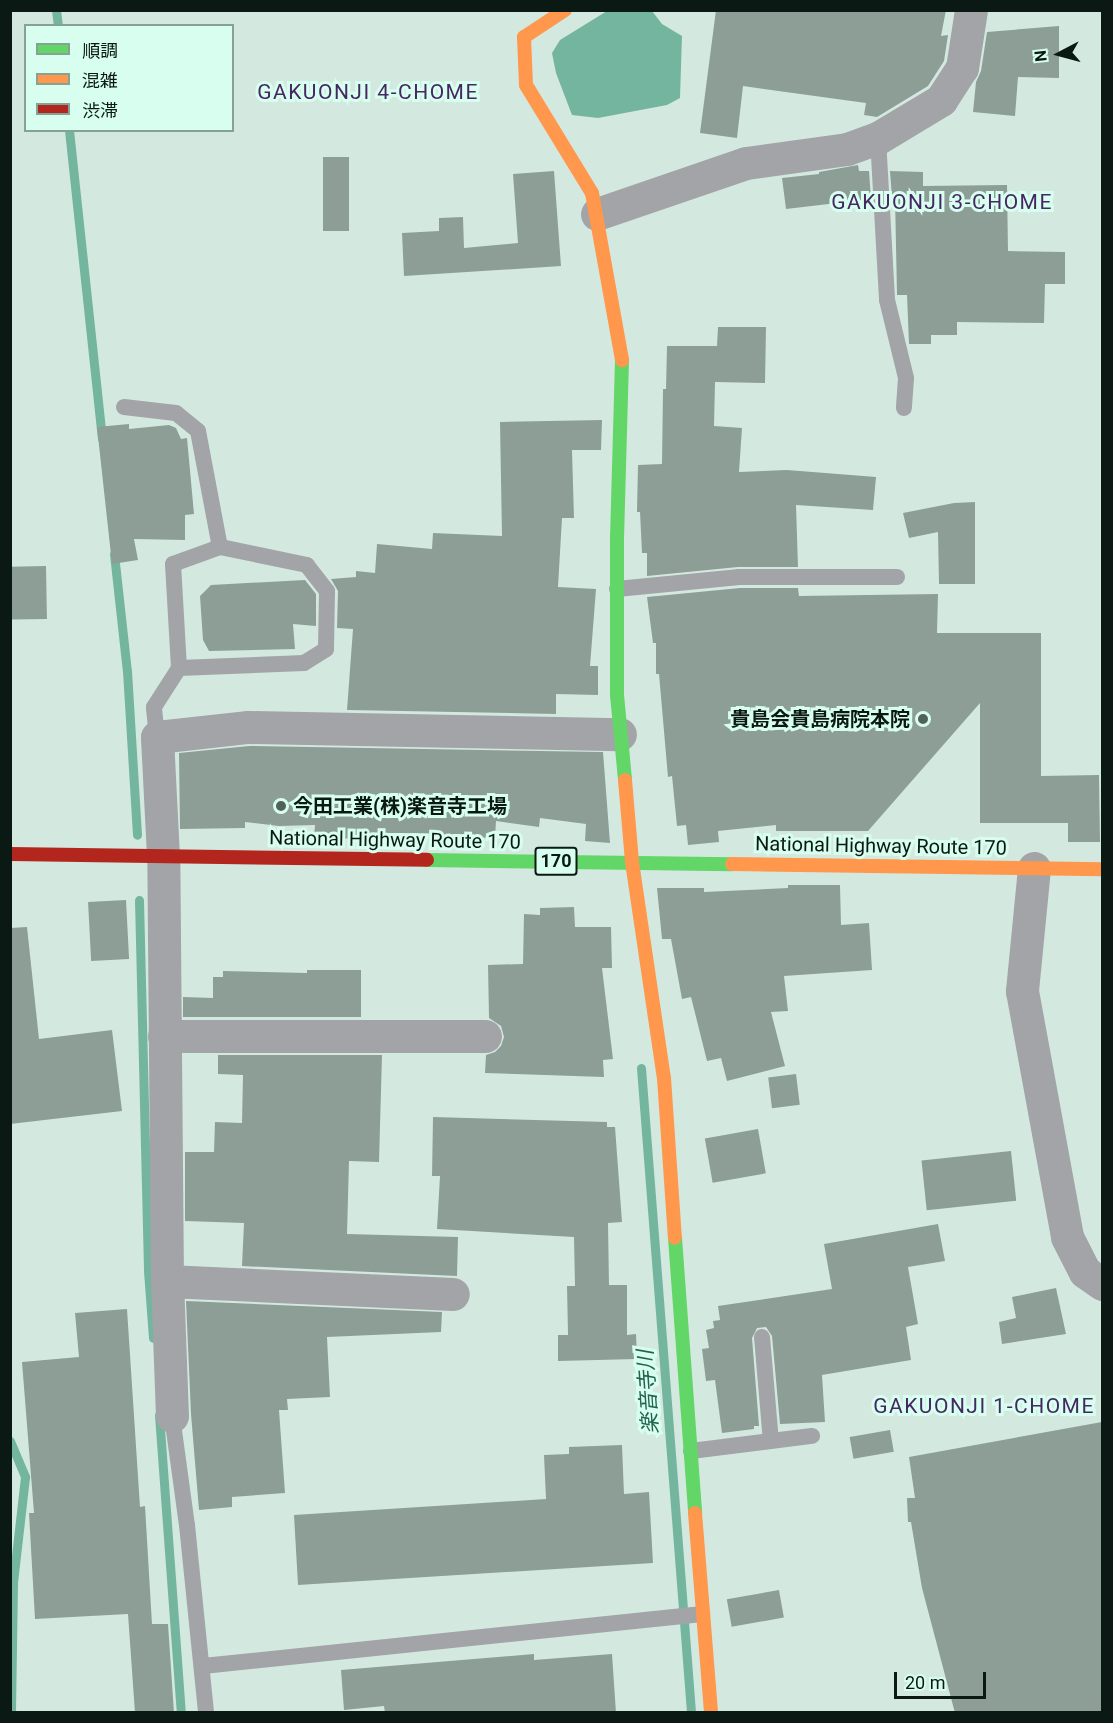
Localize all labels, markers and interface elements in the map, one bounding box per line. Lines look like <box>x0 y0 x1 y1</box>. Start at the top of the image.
legend <box>24 24 234 132</box>
north arrow <box>1029 24 1089 84</box>
text: 順調 <box>82 40 118 61</box>
text: N <box>1031 49 1051 63</box>
text: 混雑 <box>82 70 118 91</box>
district label: GAKUONJI 4-CHOME <box>257 79 479 105</box>
text: 渋滞 <box>82 100 118 121</box>
district label: GAKUONJI 3-CHOME <box>831 189 1053 215</box>
place label: 貴島会貴島病院本院 <box>730 707 910 731</box>
marker: 貴島会貴島病院本院 <box>914 710 932 728</box>
place label: 今田工業(株)楽音寺工場 <box>293 794 507 818</box>
marker: 今田工業(株)楽音寺工場 <box>274 799 288 813</box>
street label: National Highway Route 170 <box>269 826 521 854</box>
street label: National Highway Route 170 <box>755 832 1007 860</box>
road number: 170 <box>534 846 578 876</box>
water label: 楽音寺川 <box>633 1349 663 1435</box>
district label: GAKUONJI 1-CHOME <box>873 1393 1095 1419</box>
scale bar <box>897 1660 988 1698</box>
text: 20 m <box>905 1672 945 1693</box>

